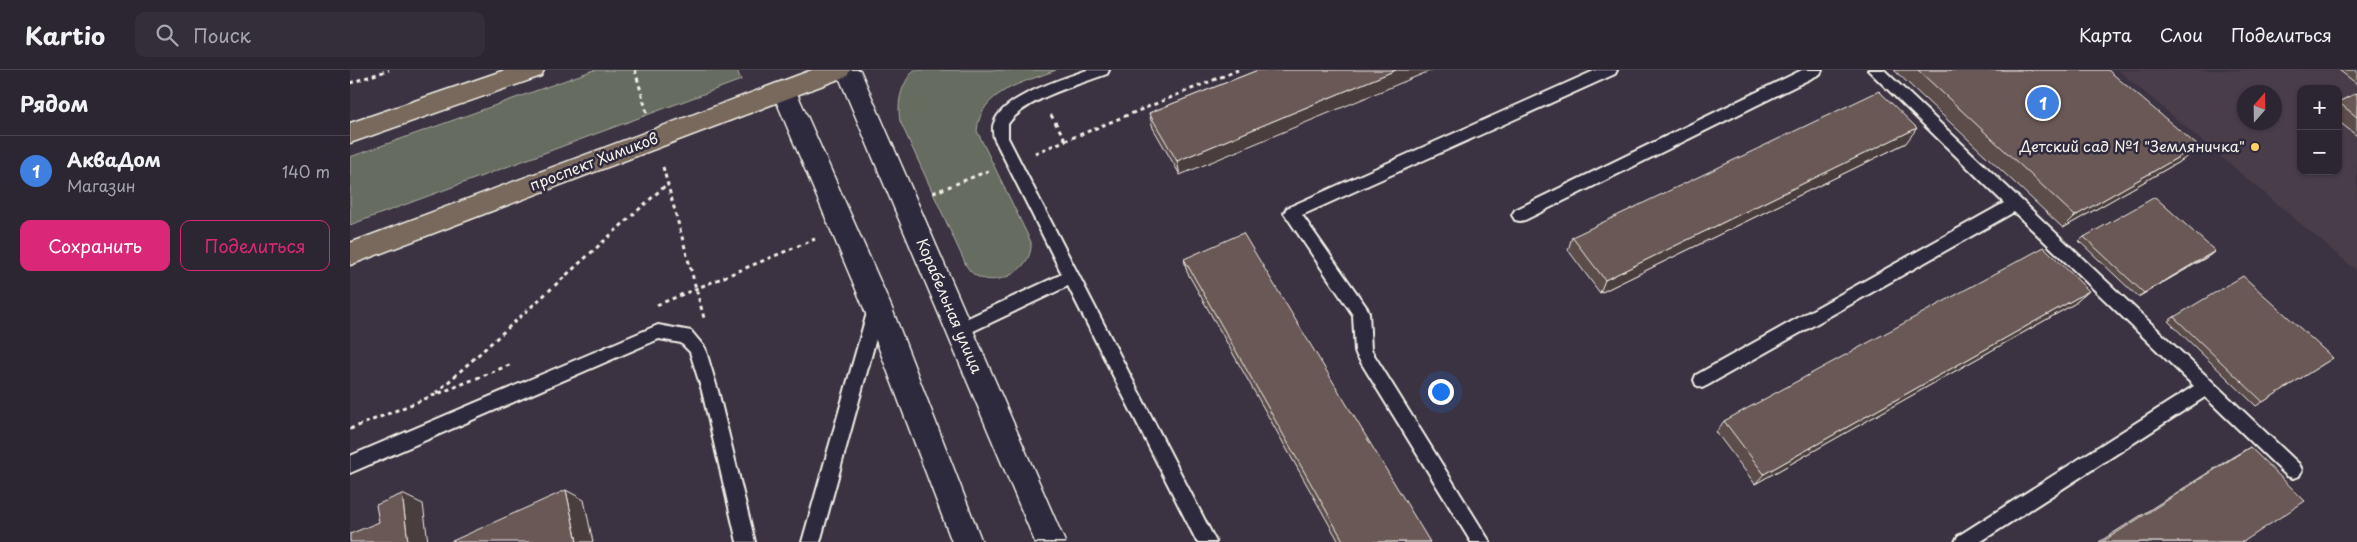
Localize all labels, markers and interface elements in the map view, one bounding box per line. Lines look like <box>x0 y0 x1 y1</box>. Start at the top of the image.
search box <box>135 12 485 57</box>
text: Kartio <box>25 17 105 53</box>
icon: search <box>153 21 181 49</box>
text: Поиск <box>193 21 251 49</box>
text: Карта <box>2079 21 2132 48</box>
text: Слои <box>2160 21 2203 48</box>
text: Поделиться <box>2231 21 2332 48</box>
pin: 1 <box>2027 84 2059 122</box>
north arrow <box>2237 85 2282 130</box>
map controls <box>2297 85 2342 175</box>
button: + <box>2297 85 2342 130</box>
text: Рядом <box>20 87 88 119</box>
street label: проспект Химиков <box>526 125 661 196</box>
button: − <box>2297 130 2342 175</box>
place label: Детский сад №1 "Земляничка" <box>2019 134 2245 157</box>
marker: Детский сад №1 "Земляничка" <box>2249 141 2261 153</box>
text: АкваДом <box>67 145 161 173</box>
text: 1 <box>32 159 40 183</box>
text: 140 m <box>282 159 330 183</box>
text: Магазин <box>67 173 136 197</box>
button: Сохранить <box>20 220 170 271</box>
button: Поделиться <box>180 220 330 271</box>
street label: Корабельная улица <box>911 234 990 377</box>
your location <box>1428 379 1454 405</box>

